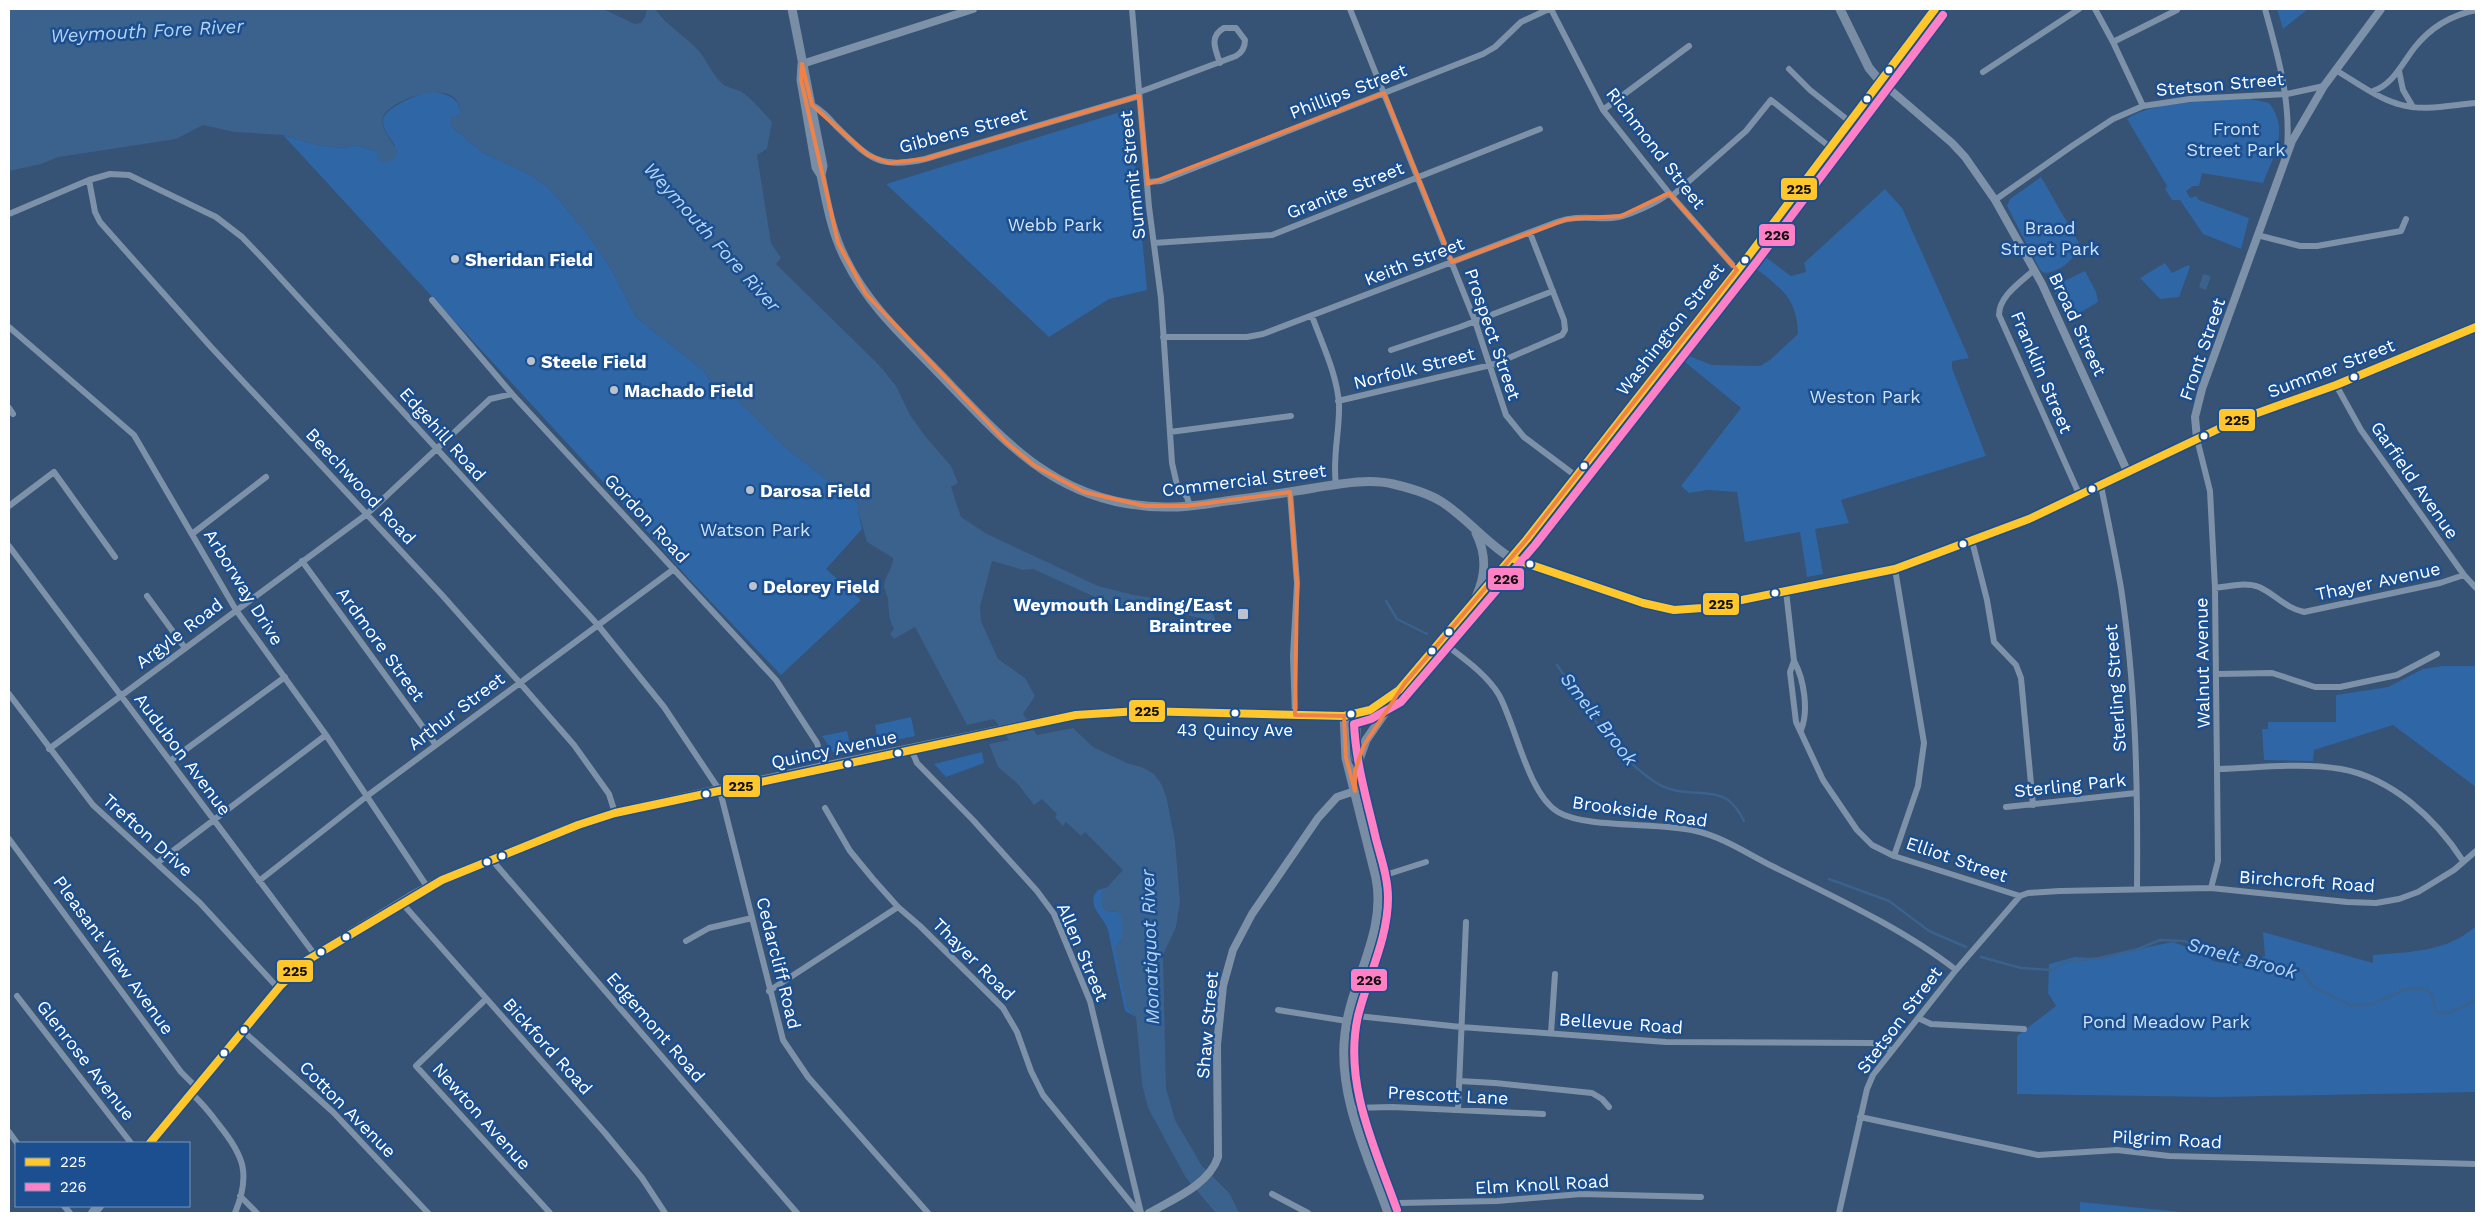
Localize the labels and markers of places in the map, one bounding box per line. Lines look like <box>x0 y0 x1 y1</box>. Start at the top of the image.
unlabelled marker <box>1884 65 1894 75</box>
unlabelled marker <box>1862 94 1872 104</box>
place label: Sheridan Field <box>465 249 593 270</box>
marker: Sheridan Field <box>449 253 461 265</box>
unlabelled marker <box>1740 255 1750 265</box>
place label: Steele Field <box>541 351 647 372</box>
marker: Steele Field <box>525 355 537 367</box>
unlabelled marker <box>2349 372 2359 382</box>
place label: Machado Field <box>624 380 753 401</box>
marker: Machado Field <box>608 384 620 396</box>
unlabelled marker <box>2199 431 2209 441</box>
unlabelled marker <box>1579 461 1589 471</box>
place label: Darosa Field <box>760 480 871 501</box>
marker: Darosa Field <box>744 484 756 496</box>
unlabelled marker <box>2087 484 2097 494</box>
unlabelled marker <box>1958 539 1968 549</box>
unlabelled marker <box>1525 559 1535 569</box>
place label: Delorey Field <box>763 576 879 597</box>
marker: Delorey Field <box>747 580 759 592</box>
unlabelled marker <box>1770 588 1780 598</box>
place label: Weymouth Landing/East Braintree <box>1013 594 1232 636</box>
marker: Weymouth Landing/East Braintree <box>1236 607 1250 621</box>
unlabelled marker <box>1444 627 1454 637</box>
unlabelled marker <box>1427 646 1437 656</box>
marker: 43 Quincy Ave <box>1230 708 1240 718</box>
unlabelled marker <box>1346 709 1356 719</box>
place label: 43 Quincy Ave <box>1177 720 1293 740</box>
unlabelled marker <box>893 748 903 758</box>
unlabelled marker <box>843 759 853 769</box>
unlabelled marker <box>701 789 711 799</box>
unlabelled marker <box>497 851 507 861</box>
unlabelled marker <box>482 857 492 867</box>
unlabelled marker <box>341 932 351 942</box>
unlabelled marker <box>316 947 326 957</box>
unlabelled marker <box>239 1025 249 1035</box>
unlabelled marker <box>219 1048 229 1058</box>

